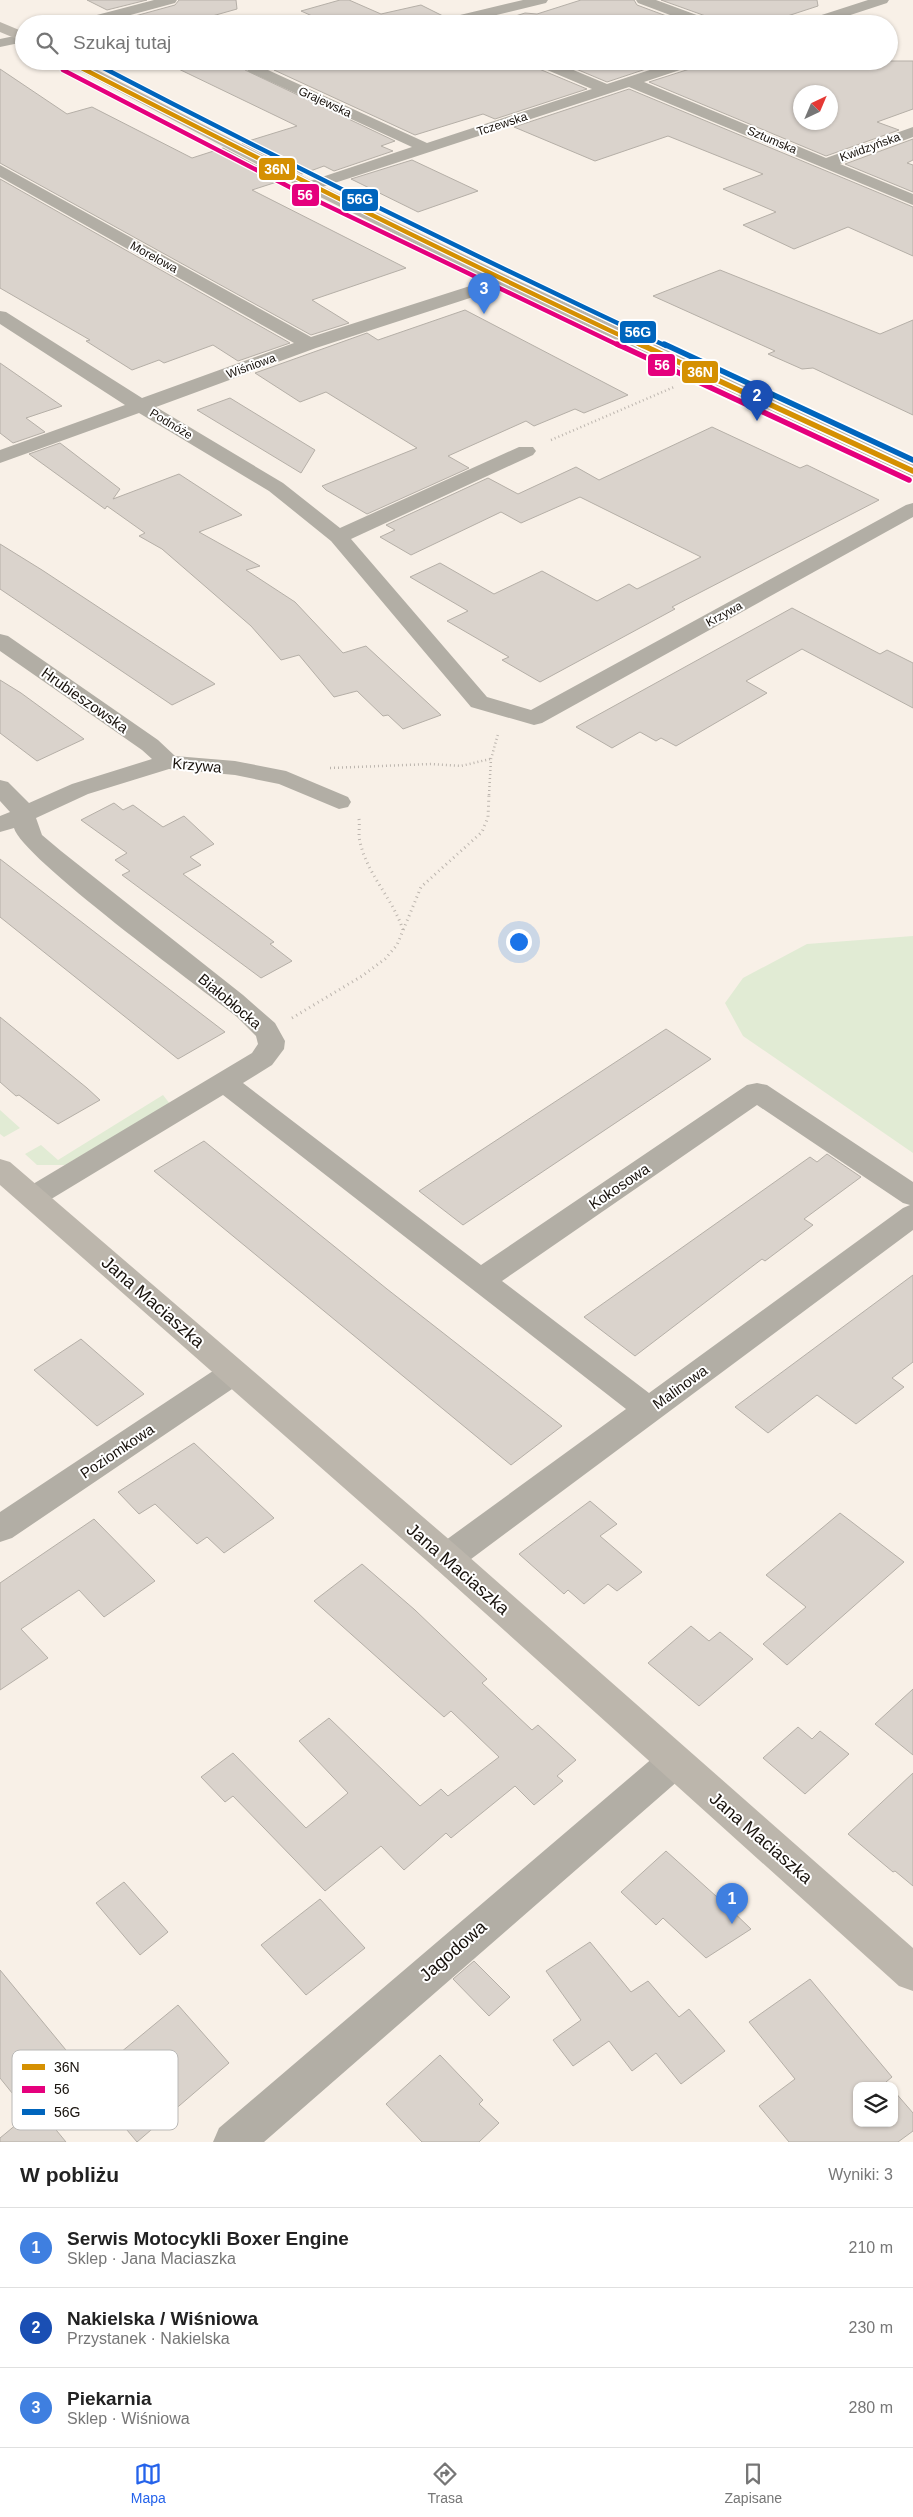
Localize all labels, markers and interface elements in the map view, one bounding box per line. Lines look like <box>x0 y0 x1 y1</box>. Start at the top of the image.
search box <box>15 15 898 70</box>
icon: search <box>33 29 61 57</box>
text: Szukaj tutaj <box>73 32 171 53</box>
street label: Grajewska <box>296 84 354 120</box>
north arrow <box>793 85 838 130</box>
street label: Tczewska <box>475 109 529 139</box>
street label: Sztumska <box>745 123 799 157</box>
street label: Kwidzyńska <box>838 129 902 164</box>
line badge: 36N <box>258 157 296 181</box>
text: 36N <box>264 161 290 177</box>
line badge: 56 <box>291 183 320 207</box>
text: 56 <box>297 187 313 203</box>
line badge: 56G <box>341 188 379 212</box>
text: 56G <box>347 191 373 207</box>
street label: Morelowa <box>128 238 180 276</box>
pin: 3 <box>468 273 500 314</box>
line badge: 56G <box>619 320 657 344</box>
text: 56G <box>625 324 651 340</box>
street label: Wiśniowa <box>224 351 278 381</box>
line badge: 56 <box>647 353 676 377</box>
text: 56 <box>654 357 670 373</box>
line badge: 36N <box>681 360 719 384</box>
text: 36N <box>687 364 713 380</box>
pin: 2 <box>741 380 773 421</box>
street label: Podnóże <box>147 406 195 442</box>
street label: Krzywa <box>703 598 745 630</box>
street label: Hrubieszowska <box>38 664 132 737</box>
street label: Krzywa <box>172 754 223 776</box>
your location <box>506 929 532 955</box>
street label: Białobłocka <box>195 970 265 1033</box>
street label: Kokosowa <box>586 1159 653 1212</box>
street label: Jana Maciaszka <box>98 1252 209 1353</box>
street label: Malinowa <box>649 1361 711 1413</box>
street label: Poziomkowa <box>77 1420 158 1482</box>
street label: Jana Maciaszka <box>403 1519 514 1620</box>
street label: Jana Maciaszka <box>706 1788 817 1889</box>
pin: 1 <box>716 1883 748 1924</box>
street label: Jagodowa <box>415 1916 491 1985</box>
legend <box>12 2050 178 2130</box>
text: 36N <box>54 2059 80 2075</box>
text: 56 <box>54 2081 70 2097</box>
map controls <box>853 2082 898 2127</box>
button: layers <box>853 2082 898 2127</box>
text: 56G <box>54 2104 80 2120</box>
text: W pobliżu <box>20 2163 119 2186</box>
text: Wyniki: 3 <box>828 2166 893 2183</box>
text: Serwis Motocykli Boxer Engine <box>67 2228 349 2249</box>
text: 1 <box>32 2239 40 2256</box>
text: 210 m <box>849 2239 893 2256</box>
text: Sklep · Jana Maciaszka <box>67 2250 236 2267</box>
text: Nakielska / Wiśniowa <box>67 2308 258 2329</box>
text: 2 <box>32 2319 40 2336</box>
text: 230 m <box>849 2319 893 2336</box>
text: Przystanek · Nakielska <box>67 2330 230 2347</box>
text: Piekarnia <box>67 2388 152 2409</box>
text: 3 <box>32 2399 40 2416</box>
text: 280 m <box>849 2399 893 2416</box>
text: Sklep · Wiśniowa <box>67 2410 190 2427</box>
tab: Mapa <box>131 2460 166 2506</box>
tab: Trasa <box>428 2460 463 2506</box>
tab: Zapisane <box>725 2460 782 2506</box>

